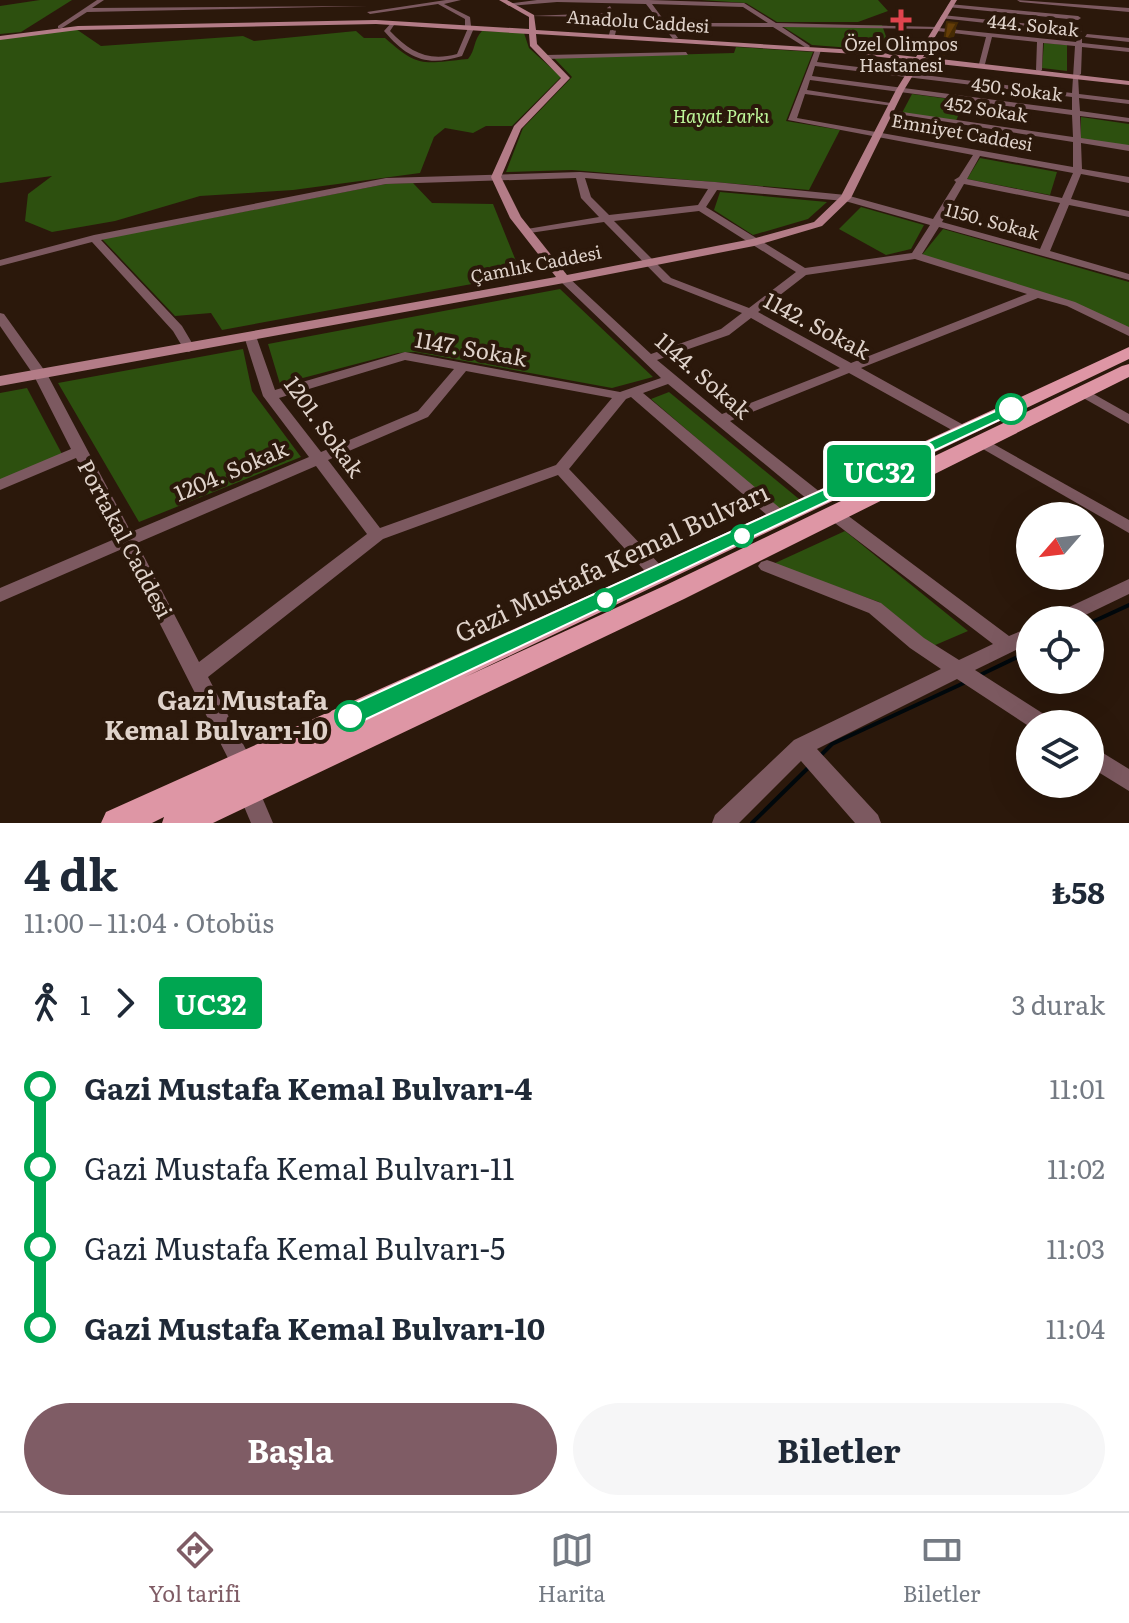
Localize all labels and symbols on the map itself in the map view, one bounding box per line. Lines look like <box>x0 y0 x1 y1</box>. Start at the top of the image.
street label: Anadolu Caddesi <box>566 2 710 39</box>
street label: 444. Sokak <box>986 6 1081 43</box>
marker: Özel Olimpos Hastanesi <box>890 9 912 31</box>
place label: Özel Olimpos Hastanesi <box>844 30 958 78</box>
street label: 450. Sokak <box>970 70 1065 108</box>
street label: 452 Sokak <box>943 89 1031 129</box>
park label: Hayat Parkı <box>673 102 770 129</box>
street label: Emniyet Caddesi <box>890 106 1035 157</box>
street label: 1150. Sokak <box>942 195 1043 246</box>
street label: Çamlık Caddesi <box>468 238 603 289</box>
street label: 1142. Sokak <box>759 283 877 367</box>
street label: 1147. Sokak <box>413 321 531 374</box>
street label: 1144. Sokak <box>649 324 760 426</box>
street label: 1201. Sokak <box>277 369 374 484</box>
unlabelled marker <box>996 394 1026 424</box>
street label: 1204. Sokak <box>168 431 293 508</box>
line badge: UC32 <box>823 445 935 497</box>
street label: Portakal Caddesi <box>71 453 182 624</box>
street label: Gazi Mustafa Kemal Bulvarı <box>447 470 775 651</box>
north arrow <box>1016 502 1104 590</box>
unlabelled marker <box>731 525 753 547</box>
unlabelled marker <box>594 589 616 611</box>
place label: Gazi Mustafa Kemal Bulvarı-10 <box>104 679 328 748</box>
marker: Gazi Mustafa Kemal Bulvarı-10 <box>335 701 365 731</box>

